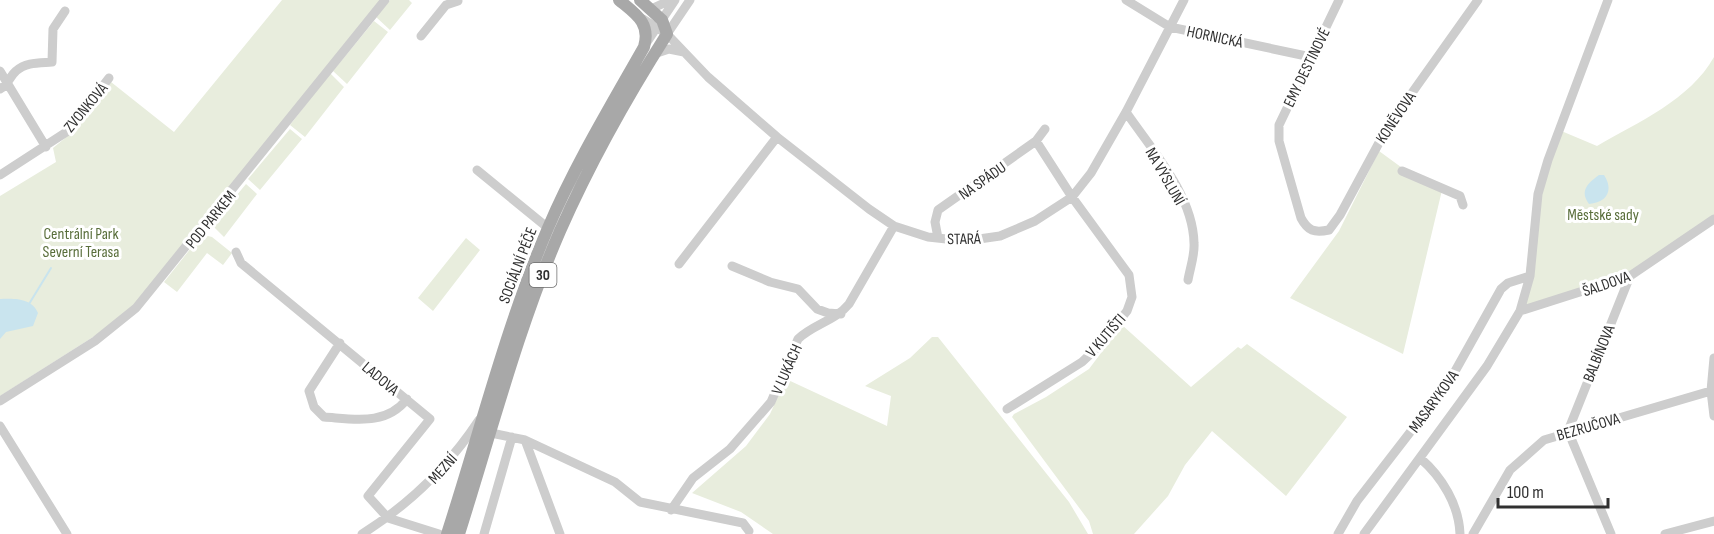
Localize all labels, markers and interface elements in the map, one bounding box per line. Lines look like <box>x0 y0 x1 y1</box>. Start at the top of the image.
street label: HORNICKÁ <box>1185 22 1245 53</box>
street label: EMY DESTINOVÉ <box>1280 25 1335 110</box>
street label: ZVONKOVÁ <box>60 79 112 136</box>
street label: KONĚVOVA <box>1372 88 1420 147</box>
street label: NA VÝSLUNÍ <box>1141 145 1189 209</box>
street label: NA SPÁDU <box>956 158 1010 204</box>
street label: POD PARKEM <box>182 187 240 253</box>
park label: Městské sady <box>1567 206 1639 225</box>
park label: Centrální Park Severní Terasa <box>43 225 119 262</box>
street label: SOCIÁLNÍ PÉČE <box>495 225 542 306</box>
street label: STARÁ <box>947 230 981 249</box>
road number: 30 <box>530 263 556 287</box>
street label: ŠALDOVA <box>1580 267 1633 301</box>
street label: V KUTIŠTI <box>1082 310 1130 362</box>
street label: BALBÍNOVA <box>1579 322 1619 385</box>
street label: V LUKÁCH <box>768 341 807 398</box>
street label: LADOVA <box>358 358 402 400</box>
street label: MASARYKOVA <box>1405 367 1463 437</box>
street label: BEZRUČOVA <box>1555 409 1622 445</box>
street label: MEZNÍ <box>425 450 462 488</box>
scale bar <box>1498 471 1608 509</box>
text: 100 m <box>1507 482 1544 503</box>

